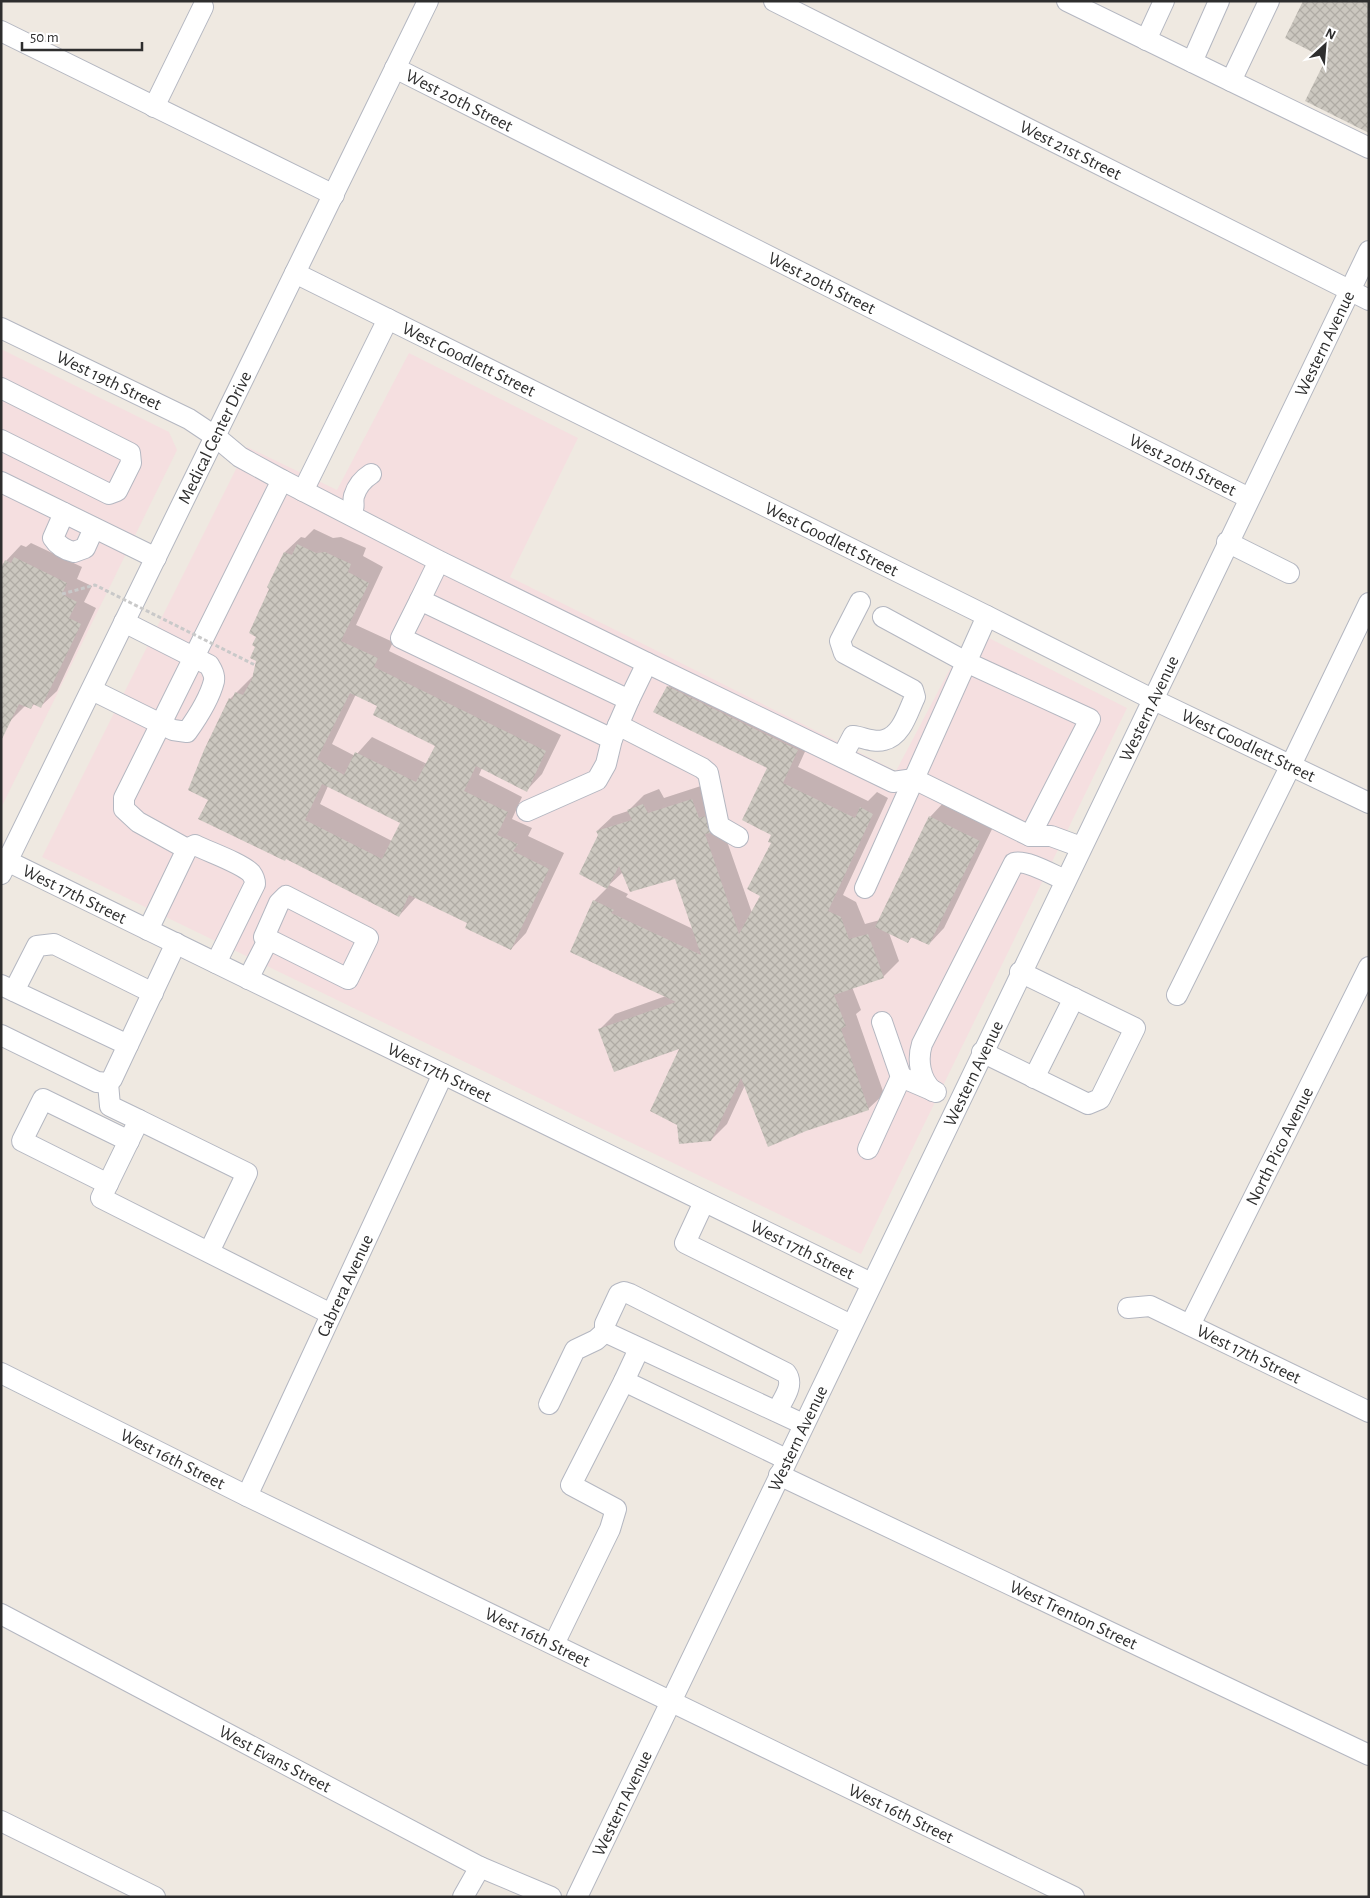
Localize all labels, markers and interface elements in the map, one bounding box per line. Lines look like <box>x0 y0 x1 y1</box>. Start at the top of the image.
scale bar <box>22 20 142 52</box>
north arrow <box>1300 20 1350 70</box>
text: N <box>1323 26 1338 43</box>
text: 50 m <box>30 30 59 45</box>
street label: West 20th Street <box>402 67 515 136</box>
street label: West 21st Street <box>1016 118 1124 184</box>
street label: West 20th Street <box>765 249 878 318</box>
street label: Western Avenue <box>1292 288 1358 400</box>
street label: West Goodlett Street <box>399 320 538 401</box>
street label: West 19th Street <box>53 348 164 414</box>
street label: Medical Center Drive <box>175 369 255 507</box>
street label: West 20th Street <box>1126 431 1239 500</box>
street label: West Goodlett Street <box>762 499 901 581</box>
street label: Western Avenue <box>1117 653 1183 764</box>
street label: West Goodlett Street <box>1178 706 1318 786</box>
street label: West 17th Street <box>19 862 129 928</box>
street label: Western Avenue <box>941 1018 1007 1129</box>
street label: West 17th Street <box>384 1040 494 1106</box>
street label: North Pico Avenue <box>1243 1085 1317 1209</box>
street label: West 17th Street <box>747 1217 857 1283</box>
street label: Cabrera Avenue <box>314 1232 377 1340</box>
street label: West 17th Street <box>1194 1322 1304 1388</box>
street label: Western Avenue <box>766 1383 832 1494</box>
street label: West 16th Street <box>117 1426 228 1493</box>
street label: West Trenton Street <box>1006 1578 1140 1654</box>
street label: West 16th Street <box>482 1605 593 1671</box>
street label: West Evans Street <box>216 1723 334 1797</box>
street label: Western Avenue <box>590 1748 656 1859</box>
street label: West 16th Street <box>845 1781 956 1847</box>

